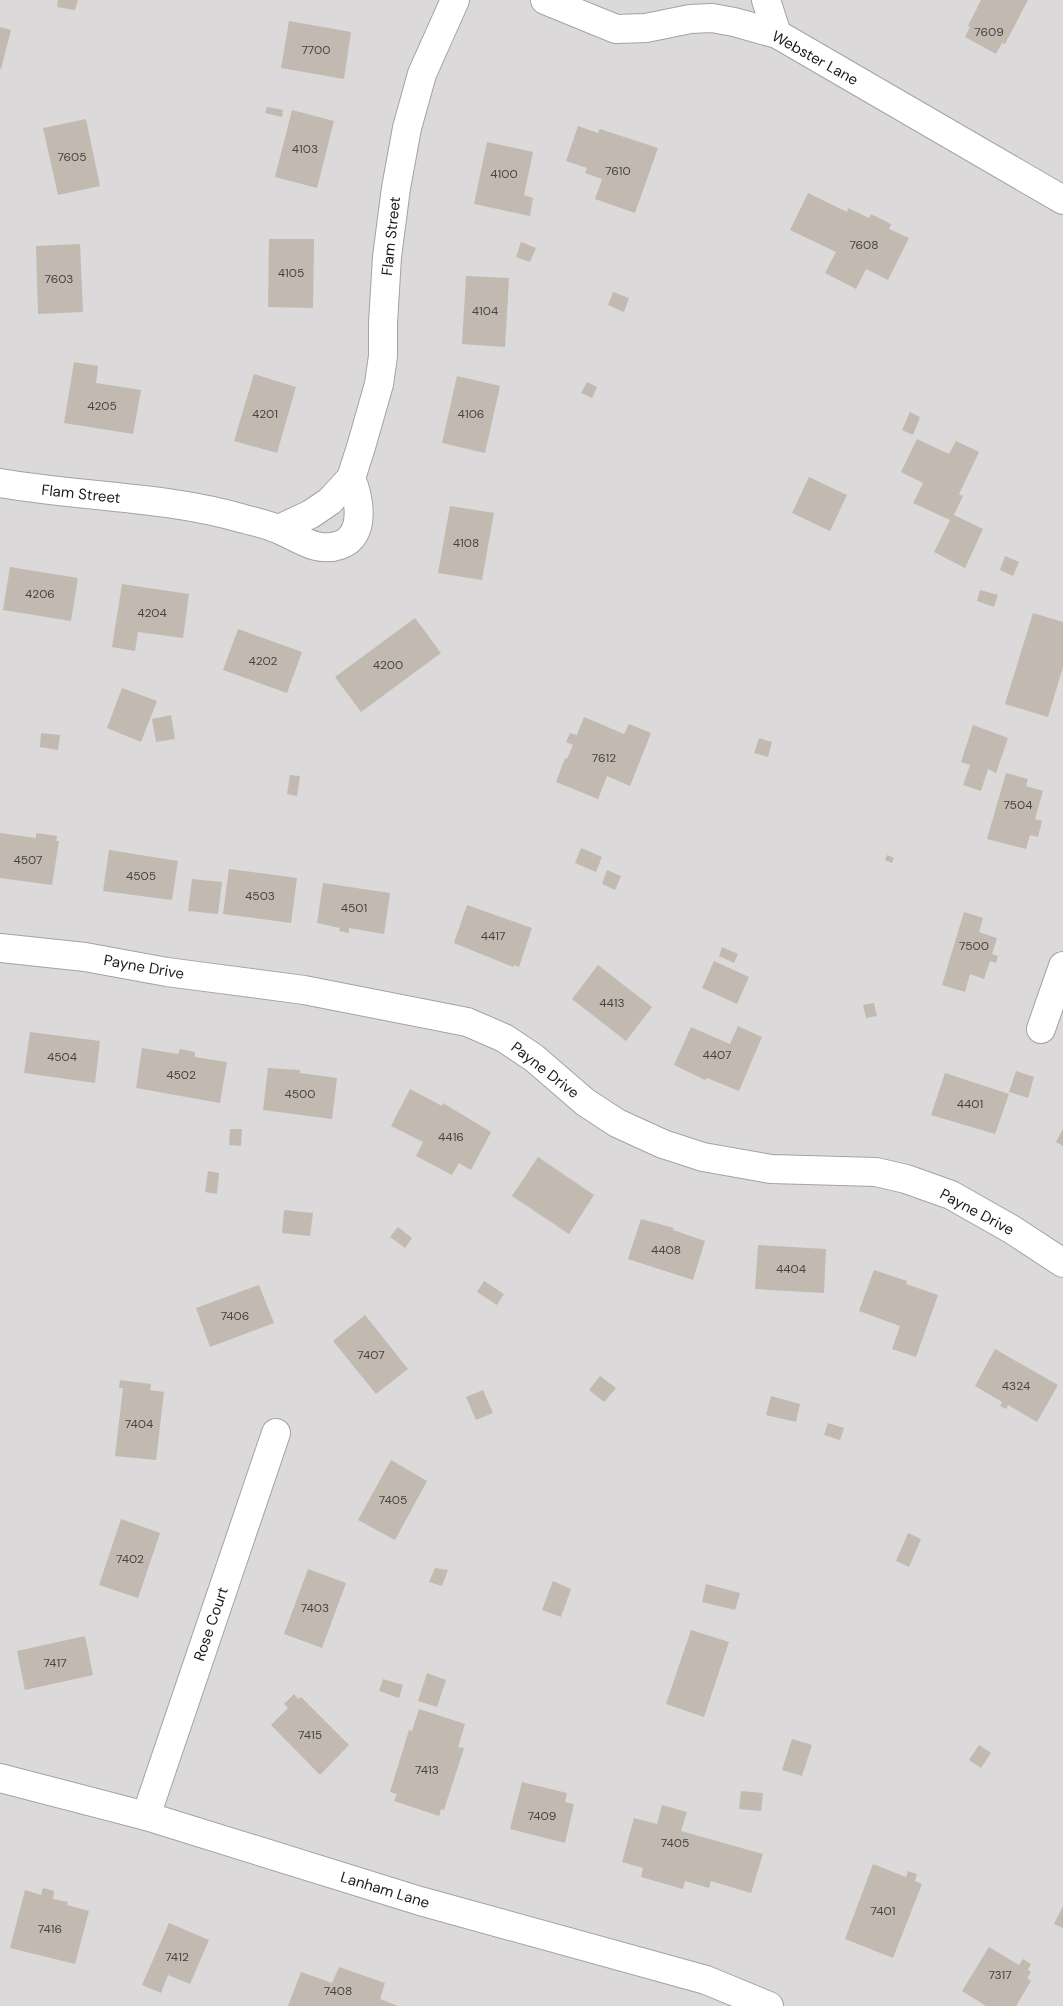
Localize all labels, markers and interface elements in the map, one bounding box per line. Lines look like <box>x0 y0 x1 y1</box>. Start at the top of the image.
house number: 7609 <box>974 24 1004 40</box>
street label: Webster Lane <box>768 26 862 90</box>
house number: 7700 <box>301 42 331 58</box>
house number: 4103 <box>292 141 318 157</box>
house number: 7605 <box>57 149 87 165</box>
house number: 7610 <box>605 163 631 179</box>
house number: 4100 <box>490 166 518 182</box>
street label: Flam Street <box>377 195 405 277</box>
house number: 7608 <box>849 237 879 253</box>
house number: 4105 <box>278 265 304 281</box>
house number: 7603 <box>45 271 73 287</box>
house number: 4104 <box>472 303 498 319</box>
house number: 4205 <box>87 398 117 414</box>
house number: 4201 <box>252 406 278 422</box>
house number: 4106 <box>458 406 484 422</box>
street label: Flam Street <box>40 480 122 508</box>
house number: 4108 <box>453 535 479 551</box>
house number: 4206 <box>25 586 55 602</box>
house number: 4204 <box>137 605 167 621</box>
house number: 4202 <box>248 653 278 669</box>
house number: 4200 <box>373 657 403 673</box>
house number: 7612 <box>592 750 616 766</box>
house number: 7504 <box>1004 797 1032 813</box>
house number: 4507 <box>13 852 43 868</box>
house number: 4505 <box>126 868 156 884</box>
house number: 4503 <box>245 888 275 904</box>
house number: 4501 <box>341 900 367 916</box>
house number: 4417 <box>481 928 505 944</box>
house number: 7500 <box>959 938 989 954</box>
street label: Payne Drive <box>102 950 186 984</box>
house number: 4413 <box>599 995 625 1011</box>
street label: Payne Drive <box>507 1037 583 1103</box>
house number: 4407 <box>702 1047 732 1063</box>
house number: 4504 <box>47 1049 77 1065</box>
house number: 4502 <box>166 1067 196 1083</box>
house number: 4500 <box>284 1086 316 1102</box>
house number: 4401 <box>957 1096 983 1112</box>
house number: 4416 <box>438 1129 464 1145</box>
street label: Payne Drive <box>936 1184 1018 1240</box>
house number: 4408 <box>651 1242 681 1258</box>
house number: 4404 <box>776 1261 806 1277</box>
house number: 7406 <box>221 1308 249 1324</box>
house number: 7407 <box>357 1347 385 1363</box>
house number: 4324 <box>1002 1378 1030 1394</box>
house number: 7404 <box>125 1416 153 1432</box>
house number: 7405 <box>379 1492 407 1508</box>
house number: 7402 <box>116 1551 144 1567</box>
street label: Rose Court <box>189 1584 233 1664</box>
house number: 7403 <box>301 1600 329 1616</box>
house number: 7417 <box>43 1655 67 1671</box>
house number: 7415 <box>298 1727 322 1743</box>
house number: 7413 <box>415 1762 439 1778</box>
house number: 7409 <box>528 1808 556 1824</box>
house number: 7405 <box>661 1835 689 1851</box>
street label: Lanham Lane <box>338 1867 432 1913</box>
house number: 7401 <box>871 1903 895 1919</box>
house number: 7416 <box>38 1921 62 1937</box>
house number: 7412 <box>165 1949 189 1965</box>
house number: 7317 <box>988 1967 1012 1983</box>
house number: 7408 <box>324 1983 352 1999</box>

